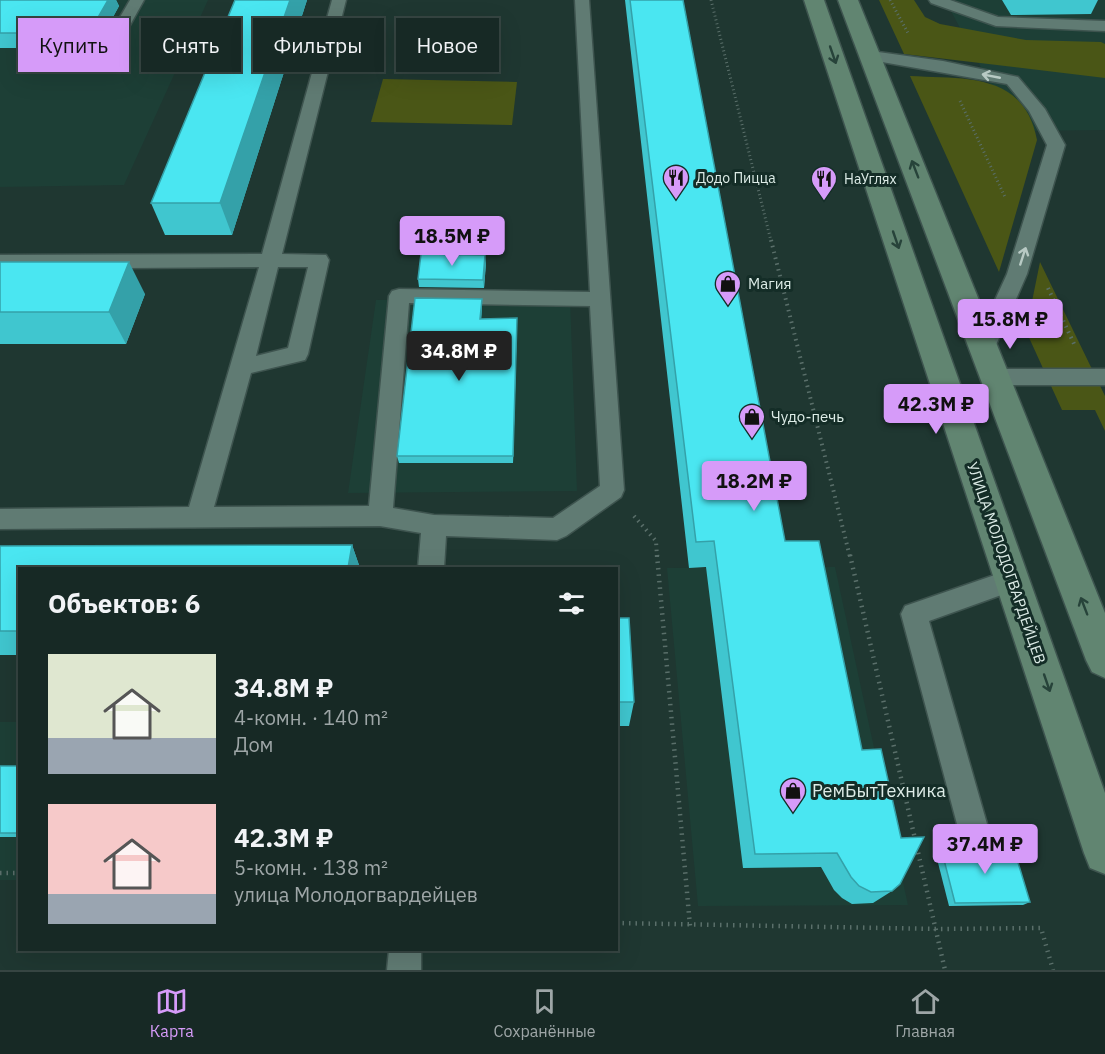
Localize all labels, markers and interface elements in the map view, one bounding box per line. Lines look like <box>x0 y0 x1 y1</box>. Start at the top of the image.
chip: Купить <box>18 18 129 72</box>
chip: Снять <box>141 18 241 72</box>
chip: Фильтры <box>253 18 384 72</box>
chip: Новое <box>396 18 499 72</box>
one-way arrow <box>828 45 839 64</box>
one-way arrow <box>982 70 1002 81</box>
one-way arrow <box>908 161 919 179</box>
restaurant icon: Додо Пицца <box>661 163 691 201</box>
restaurant icon: НаУглях <box>809 164 839 202</box>
place label: Додо Пицца <box>696 169 776 187</box>
place label: НаУглях <box>844 170 897 188</box>
pin: 18.5M ₽ <box>397 216 507 267</box>
text: 18.5M ₽ <box>414 222 490 249</box>
one-way arrow <box>891 230 902 249</box>
one-way arrow <box>1018 247 1029 266</box>
shop icon: Магия <box>713 269 743 307</box>
place label: Магия <box>748 274 792 293</box>
pin: 15.8M ₽ <box>955 299 1065 350</box>
text: 15.8M ₽ <box>972 305 1048 332</box>
pin: 34.8M ₽ <box>404 331 514 382</box>
text: 34.8M ₽ <box>421 337 497 364</box>
pin: 42.3M ₽ <box>881 384 991 435</box>
text: 42.3M ₽ <box>898 390 974 417</box>
shop icon: Чудо-печь <box>737 402 767 440</box>
place label: Чудо-печь <box>771 407 844 426</box>
street label: УЛИЦА МОЛОДОГВАРДЕЙЦЕВ <box>963 459 1050 666</box>
pin: 18.2M ₽ <box>699 461 809 512</box>
text: 18.2M ₽ <box>716 467 792 494</box>
text: Объектов: 6 <box>48 586 200 620</box>
icon: filters <box>555 587 588 620</box>
one-way arrow <box>1078 597 1089 616</box>
text: 34.8M ₽ <box>234 670 333 704</box>
one-way arrow <box>1042 673 1053 692</box>
icon: home <box>96 678 168 750</box>
text: 4-комн. · 140 m² <box>234 704 388 731</box>
text: Дом <box>234 731 274 758</box>
shop icon: РемБытТехника <box>778 776 808 814</box>
place label: РемБытТехника <box>812 779 946 802</box>
text: 42.3M ₽ <box>234 820 333 854</box>
pin: 37.4M ₽ <box>930 824 1040 875</box>
icon: home <box>96 828 168 900</box>
text: 37.4M ₽ <box>947 830 1023 857</box>
text: 5-комн. · 138 m² <box>234 854 388 881</box>
text: улица Молодогвардейцев <box>234 881 478 908</box>
tab: Карта <box>150 985 194 1041</box>
tab: Сохранённые <box>494 985 596 1041</box>
tab: Главная <box>895 985 955 1041</box>

